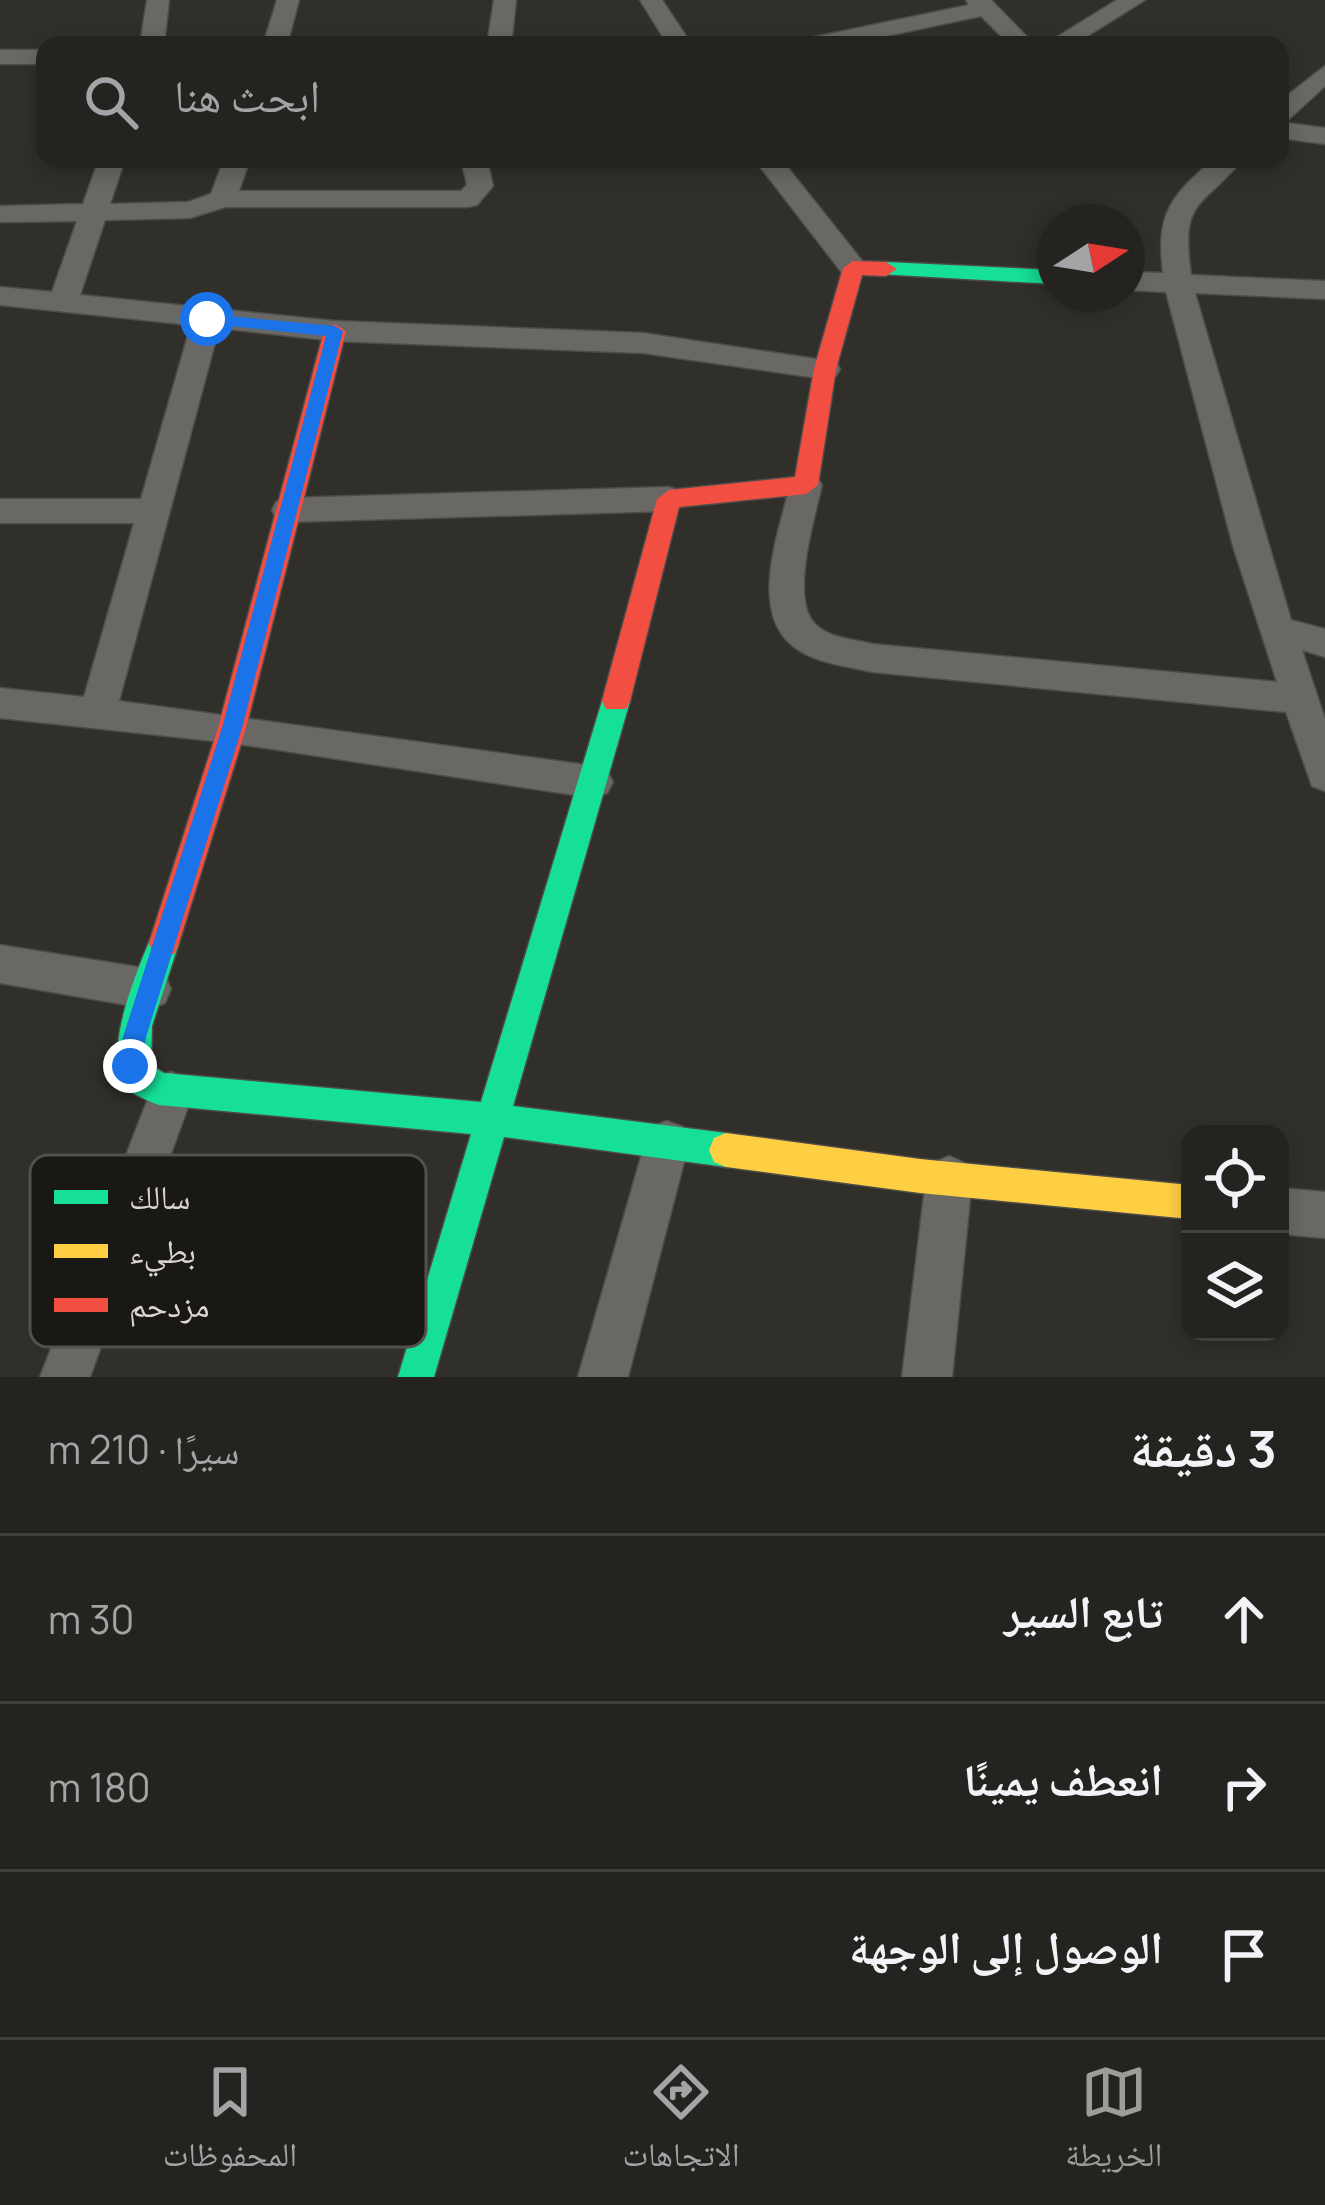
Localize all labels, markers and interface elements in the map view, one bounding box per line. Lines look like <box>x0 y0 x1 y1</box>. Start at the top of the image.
search box <box>36 36 1289 168</box>
text: ابحث هنا <box>174 64 320 126</box>
icon: search <box>78 69 144 135</box>
north arrow <box>1037 204 1145 312</box>
route start <box>180 292 234 346</box>
route end <box>103 1039 157 1093</box>
map controls <box>1181 1125 1289 1341</box>
button: locate <box>1181 1125 1289 1233</box>
legend <box>30 1155 426 1347</box>
text: سالك <box>129 1174 190 1219</box>
text: بطيء <box>129 1228 196 1277</box>
button: layers <box>1181 1233 1289 1341</box>
text: مزدحم <box>129 1282 209 1328</box>
text: 3 دقيقة <box>1130 1413 1277 1482</box>
text: سيرًا · 210 m <box>48 1422 239 1476</box>
text: تابع السير <box>1004 1580 1163 1642</box>
icon: ahead <box>1211 1586 1277 1652</box>
text: 30 m <box>48 1592 134 1646</box>
text: انعطف يمينًا <box>963 1748 1163 1810</box>
icon: right <box>1211 1754 1277 1820</box>
text: 180 m <box>48 1760 151 1814</box>
text: الوصول إلى الوجهة <box>849 1916 1163 1978</box>
icon: arrive <box>1211 1922 1277 1988</box>
tab: المحفوظات <box>163 2059 297 2187</box>
tab: الاتجاهات <box>622 2059 740 2187</box>
tab: الخريطة <box>1065 2059 1162 2187</box>

